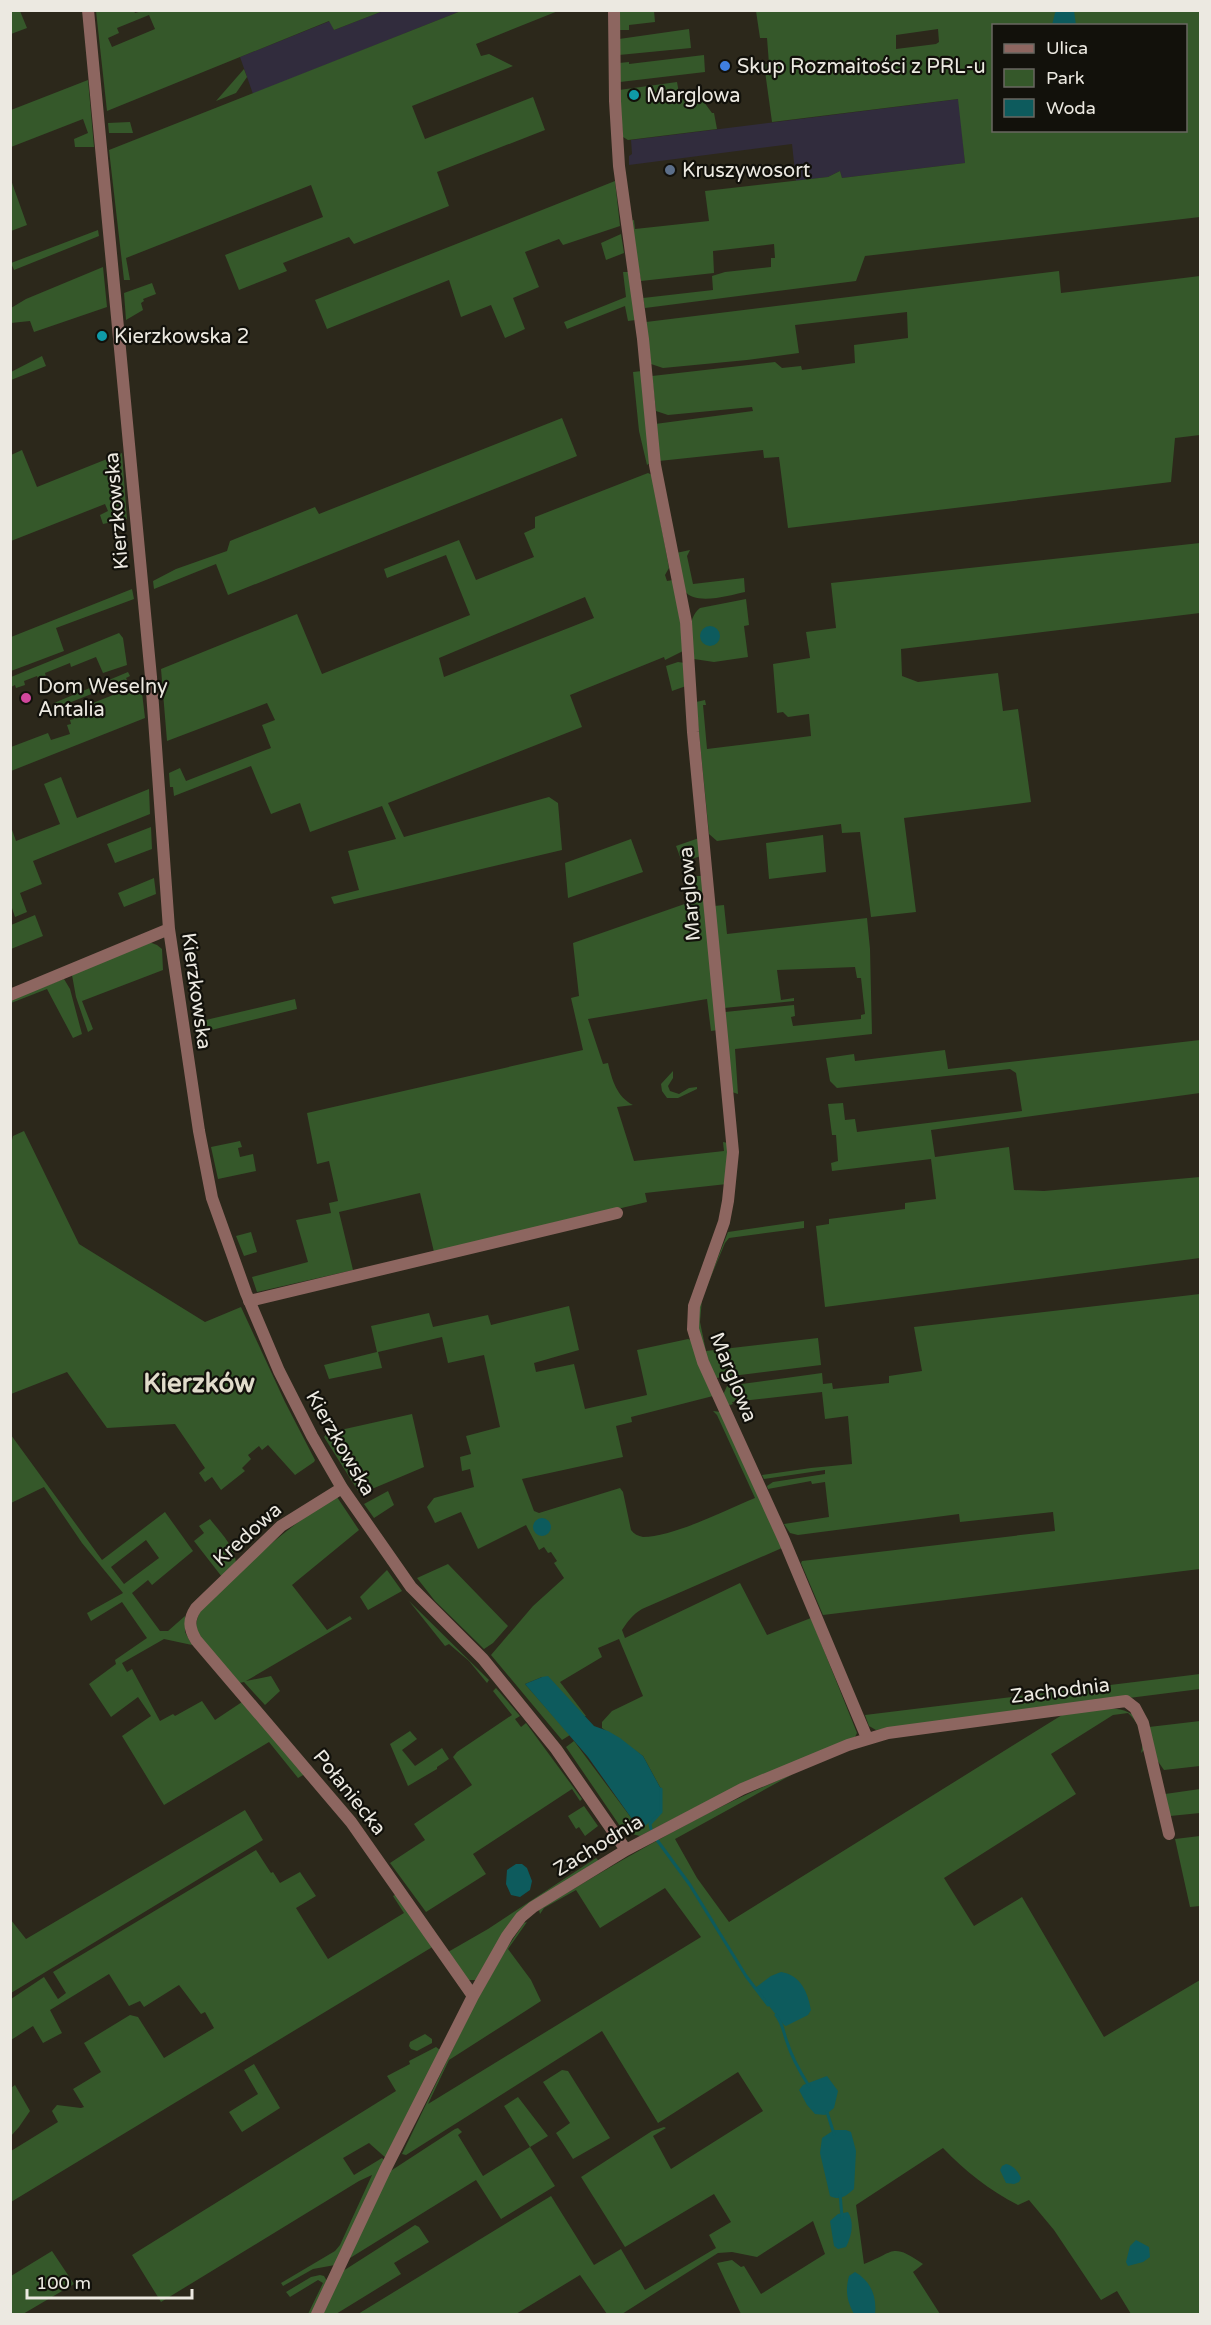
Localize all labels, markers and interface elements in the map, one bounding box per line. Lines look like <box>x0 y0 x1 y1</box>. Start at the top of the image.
legend <box>992 24 1187 132</box>
text: Ulica <box>1046 37 1088 59</box>
place label: Skup Rozmaitości z PRL-u <box>737 55 986 79</box>
marker: Skup Rozmaitości z PRL-u <box>718 59 732 73</box>
text: Park <box>1046 67 1085 89</box>
place label: Marglowa <box>646 84 741 108</box>
marker: Marglowa <box>627 88 641 102</box>
text: Woda <box>1046 97 1096 119</box>
place label: Kruszywosort <box>682 159 811 183</box>
marker: Kruszywosort <box>663 163 677 177</box>
place label: Kierzkowska 2 <box>114 325 249 349</box>
marker: Kierzkowska 2 <box>95 329 109 343</box>
street label: Kierzkowska <box>100 451 134 570</box>
place label: Dom Weselny Antalia <box>38 675 168 722</box>
marker: Dom Weselny Antalia <box>19 691 33 705</box>
street label: Marglowa <box>674 846 706 942</box>
street label: Kierzkowska <box>176 931 216 1051</box>
street label: Marglowa <box>704 1329 762 1426</box>
district label: Kierzków <box>143 1368 255 1399</box>
street label: Kierzkowska <box>300 1387 380 1500</box>
street label: Kredowa <box>209 1498 287 1572</box>
street label: Zachodnia <box>1009 1673 1111 1709</box>
street label: Połaniecka <box>308 1745 391 1840</box>
street label: Zachodnia <box>549 1810 648 1882</box>
scale bar <box>27 2262 192 2300</box>
text: 100 m <box>36 2272 91 2294</box>

